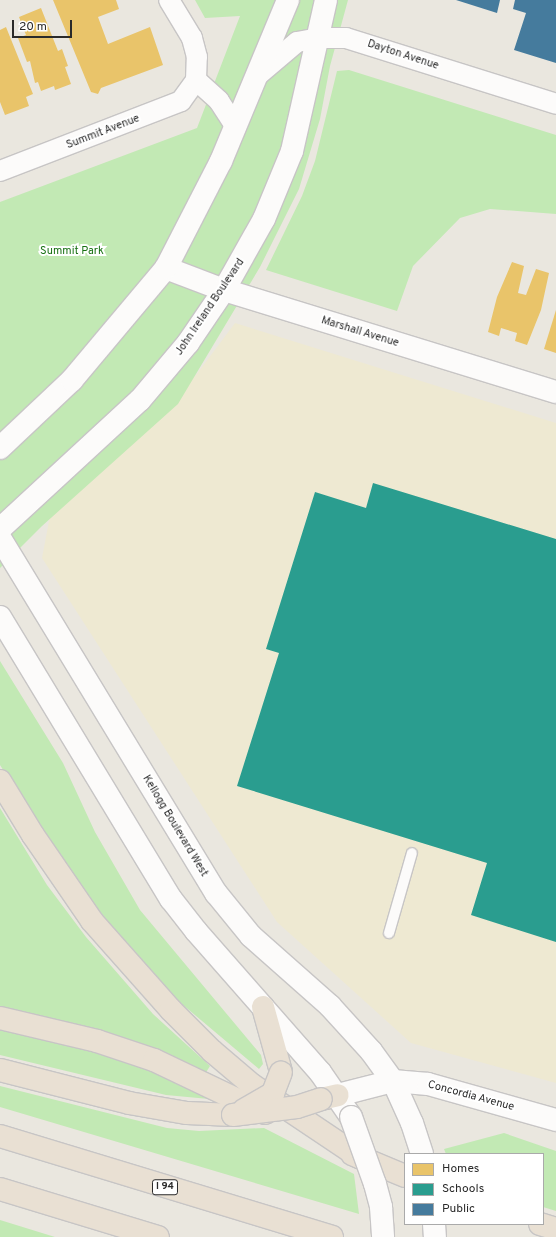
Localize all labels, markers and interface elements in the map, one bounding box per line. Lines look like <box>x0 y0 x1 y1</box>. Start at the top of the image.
scale bar <box>14 12 74 38</box>
text: 20 m <box>19 19 47 35</box>
street label: Dayton Avenue <box>365 37 441 73</box>
street label: Summit Avenue <box>64 112 142 152</box>
park label: Summit Park <box>40 244 104 258</box>
street label: John Ireland Boulevard <box>173 256 247 358</box>
street label: Marshall Avenue <box>319 314 401 350</box>
street label: Kellogg Boulevard West <box>139 773 211 879</box>
street label: Concordia Avenue <box>426 1078 516 1114</box>
legend <box>404 1153 544 1225</box>
text: Homes <box>442 1161 479 1177</box>
road number: I 94 <box>151 1179 179 1195</box>
text: Schools <box>442 1181 484 1197</box>
text: Public <box>442 1201 475 1217</box>

